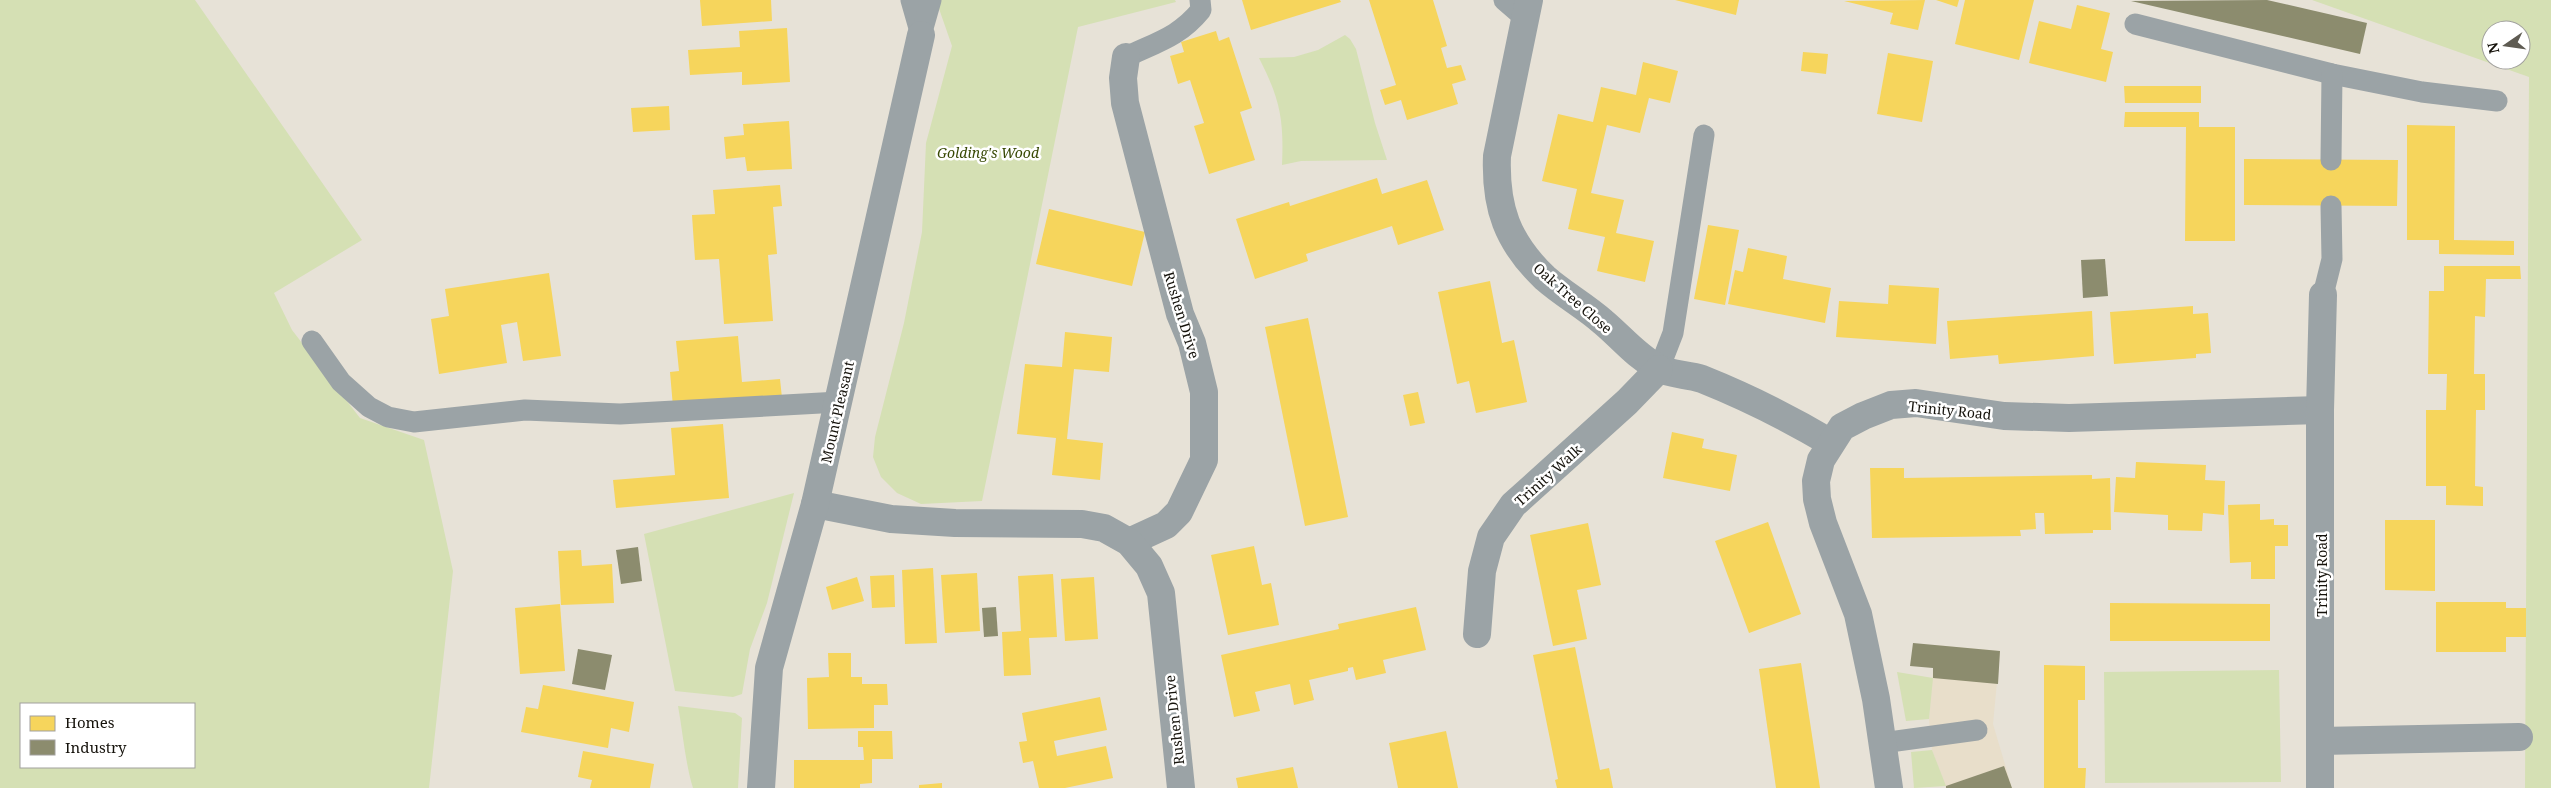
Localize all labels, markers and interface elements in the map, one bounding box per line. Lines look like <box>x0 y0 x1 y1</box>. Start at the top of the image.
north arrow <box>2481 20 2531 70</box>
text: N <box>2482 41 2503 56</box>
park label: Golding's Wood <box>937 143 1040 162</box>
street label: Oak Tree Close <box>1530 258 1616 338</box>
street label: Rushen Drive <box>1160 269 1204 361</box>
street label: Mount Pleasant <box>816 359 858 465</box>
street label: Trinity Road <box>1908 396 1993 424</box>
street label: Trinity Walk <box>1511 439 1586 510</box>
street label: Trinity Road <box>2312 533 2331 617</box>
street label: Rushen Drive <box>1160 674 1188 766</box>
legend <box>20 703 195 768</box>
text: Homes <box>65 712 115 732</box>
text: Industry <box>65 737 127 757</box>

